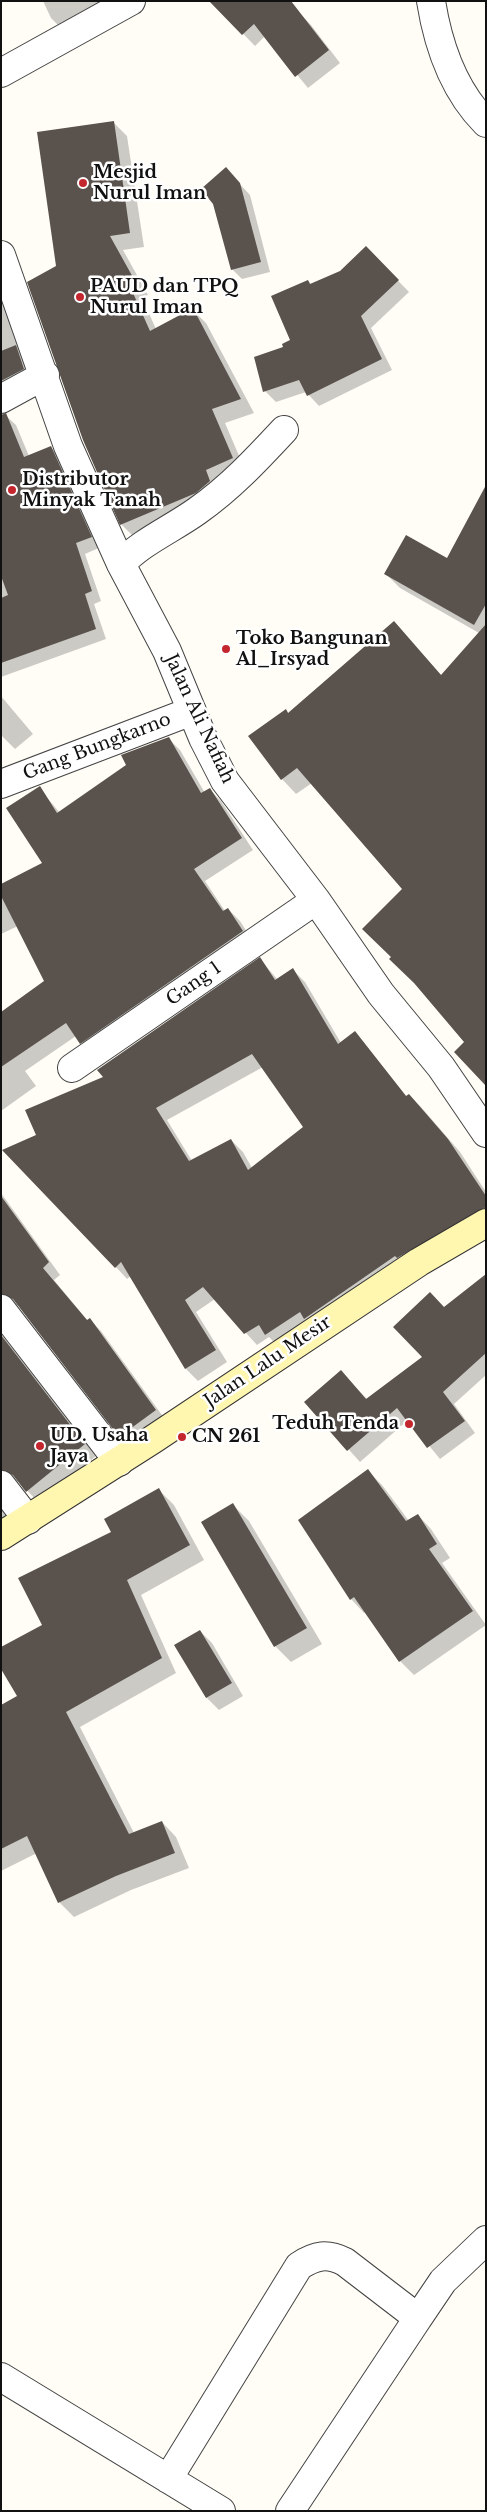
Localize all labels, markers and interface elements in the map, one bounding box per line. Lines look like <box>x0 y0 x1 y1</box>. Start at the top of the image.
place label: Mesjid Nurul Iman <box>93 162 206 204</box>
marker: Mesjid Nurul Iman <box>77 177 89 189</box>
place label: PAUD dan TPQ Nurul Iman <box>90 276 238 318</box>
marker: PAUD dan TPQ Nurul Iman <box>74 291 86 303</box>
place label: Distributor Minyak Tanah <box>22 469 161 512</box>
marker: Distributor Minyak Tanah <box>6 484 18 496</box>
place label: Toko Bangunan Al_Irsyad <box>236 628 387 670</box>
marker: Toko Bangunan Al_Irsyad <box>220 643 232 655</box>
street label: Jalan Ali Nafiah <box>160 651 238 787</box>
street label: Gang Bungkarno <box>20 709 174 785</box>
street label: Gang 1 <box>162 957 226 1011</box>
street label: Jalan Lalu Mesir <box>200 1312 336 1412</box>
place label: Teduh Tenda <box>272 1413 399 1435</box>
marker: Teduh Tenda <box>403 1418 415 1430</box>
place label: UD. Usaha Jaya <box>50 1425 149 1468</box>
place label: CN 261 <box>192 1426 260 1448</box>
marker: CN 261 <box>176 1431 188 1443</box>
marker: UD. Usaha Jaya <box>34 1440 46 1452</box>

